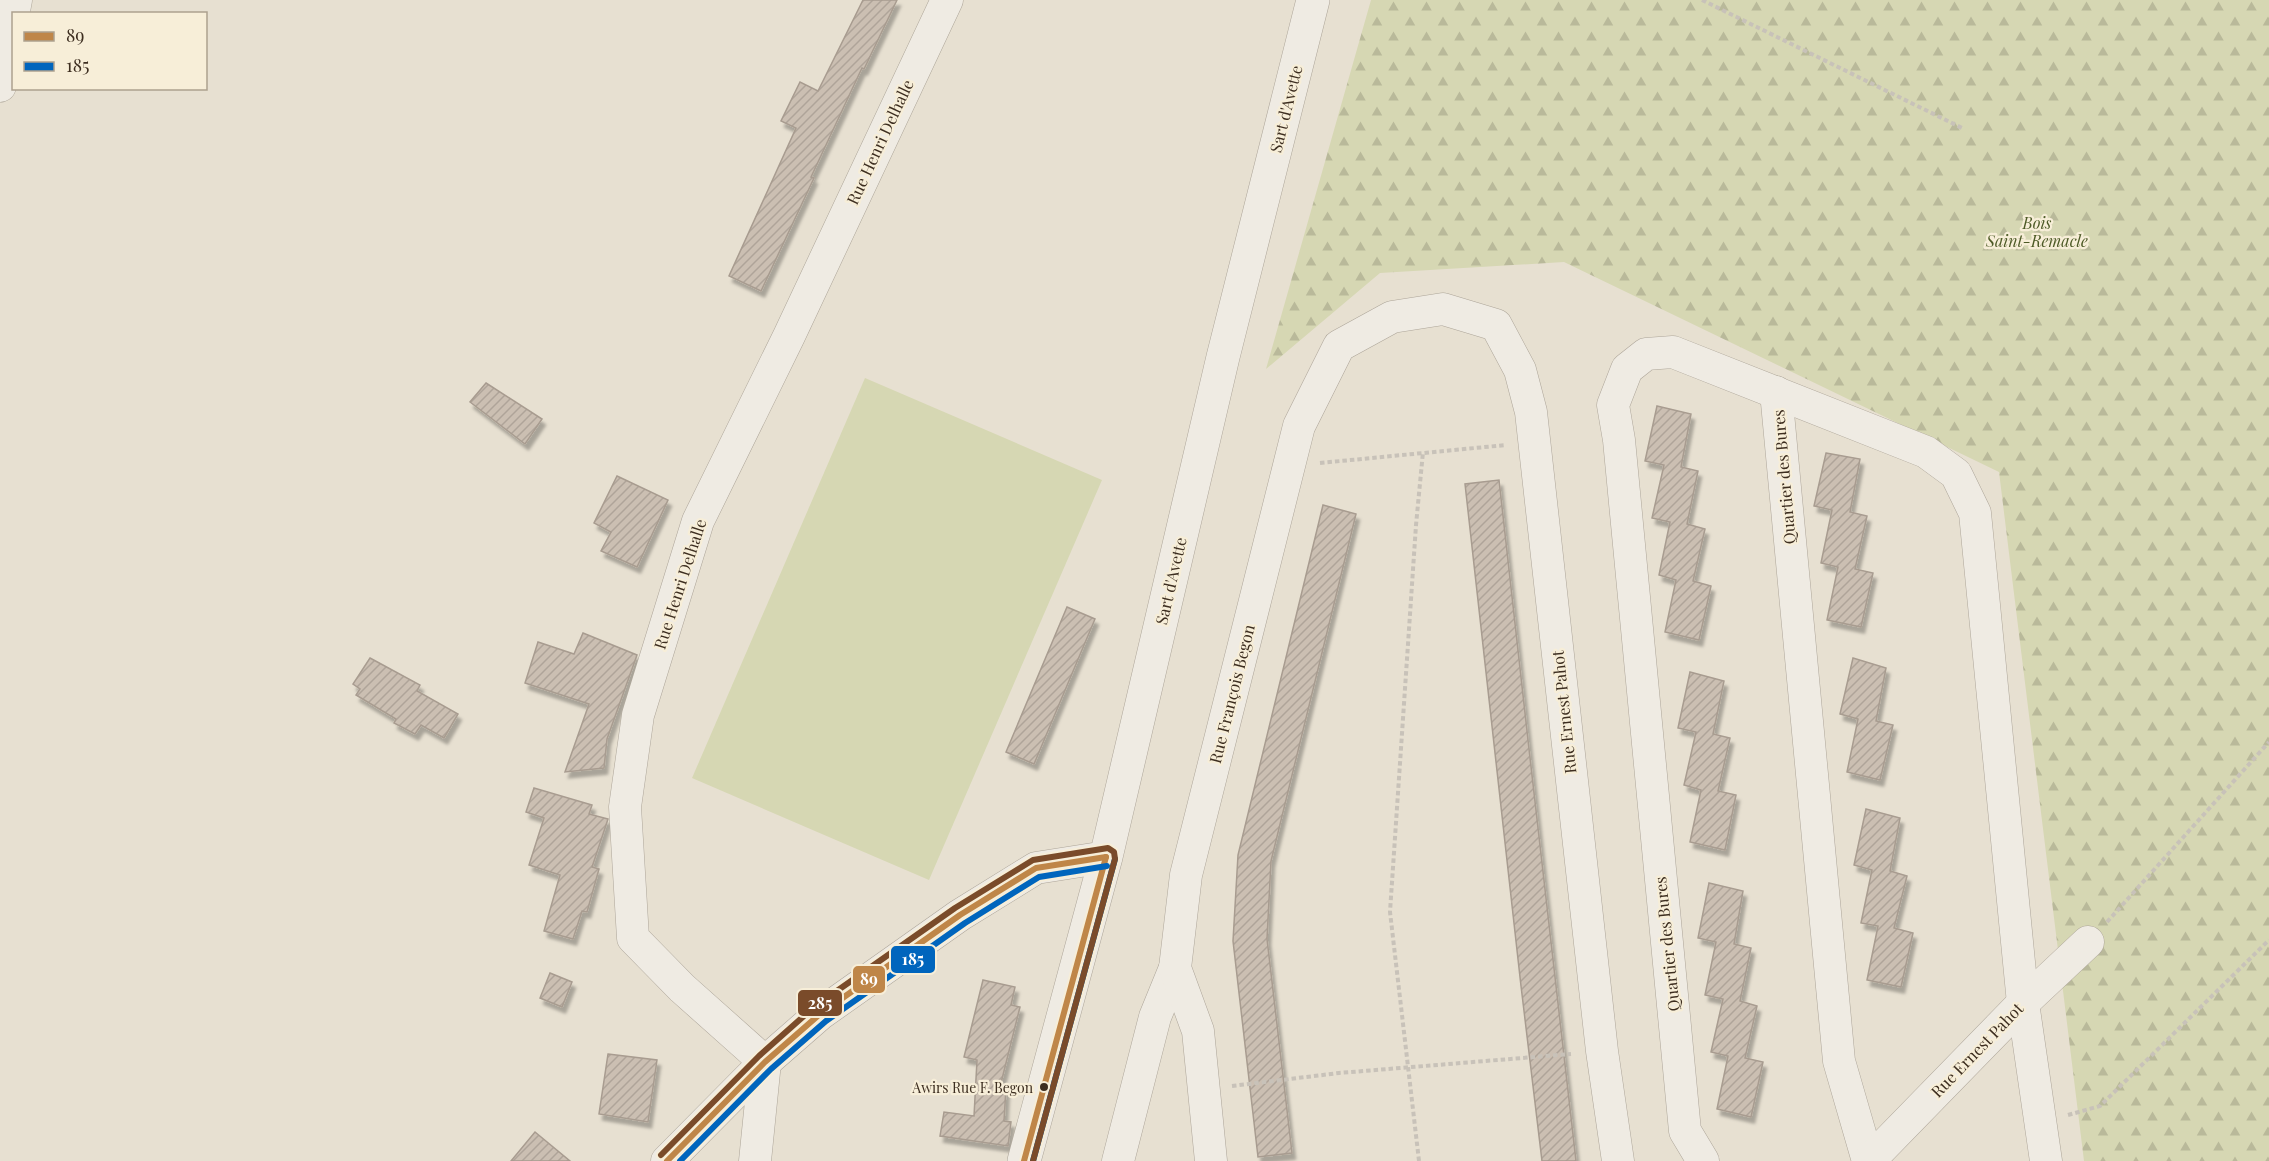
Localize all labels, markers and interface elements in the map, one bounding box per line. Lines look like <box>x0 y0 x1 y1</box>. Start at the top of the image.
legend <box>12 12 207 90</box>
text: 89 <box>66 23 85 47</box>
text: 185 <box>66 53 90 77</box>
street label: Sart d'Avette <box>1265 63 1306 155</box>
street label: Rue Henri Delhalle <box>841 76 918 208</box>
park label: Bois Saint-Remacle <box>1985 212 2088 251</box>
street label: Quartier des Bures <box>1767 409 1800 545</box>
street label: Rue Henri Delhalle <box>649 516 710 652</box>
street label: Sart d'Avette <box>1150 535 1191 627</box>
street label: Rue François Begon <box>1204 622 1259 766</box>
street label: Rue Ernest Pahot <box>1547 649 1580 775</box>
street label: Quartier des Bures <box>1649 876 1684 1012</box>
line badge: 185 <box>890 945 936 974</box>
text: 185 <box>902 948 924 969</box>
line badge: 89 <box>852 965 886 994</box>
text: 89 <box>860 968 878 989</box>
line badge: 285 <box>797 989 843 1017</box>
text: 285 <box>808 992 832 1013</box>
street label: Rue Ernest Pahot <box>1926 998 2027 1101</box>
place label: Awirs Rue F. Begon <box>911 1078 1034 1097</box>
marker: Awirs Rue F. Begon <box>1038 1081 1050 1093</box>

